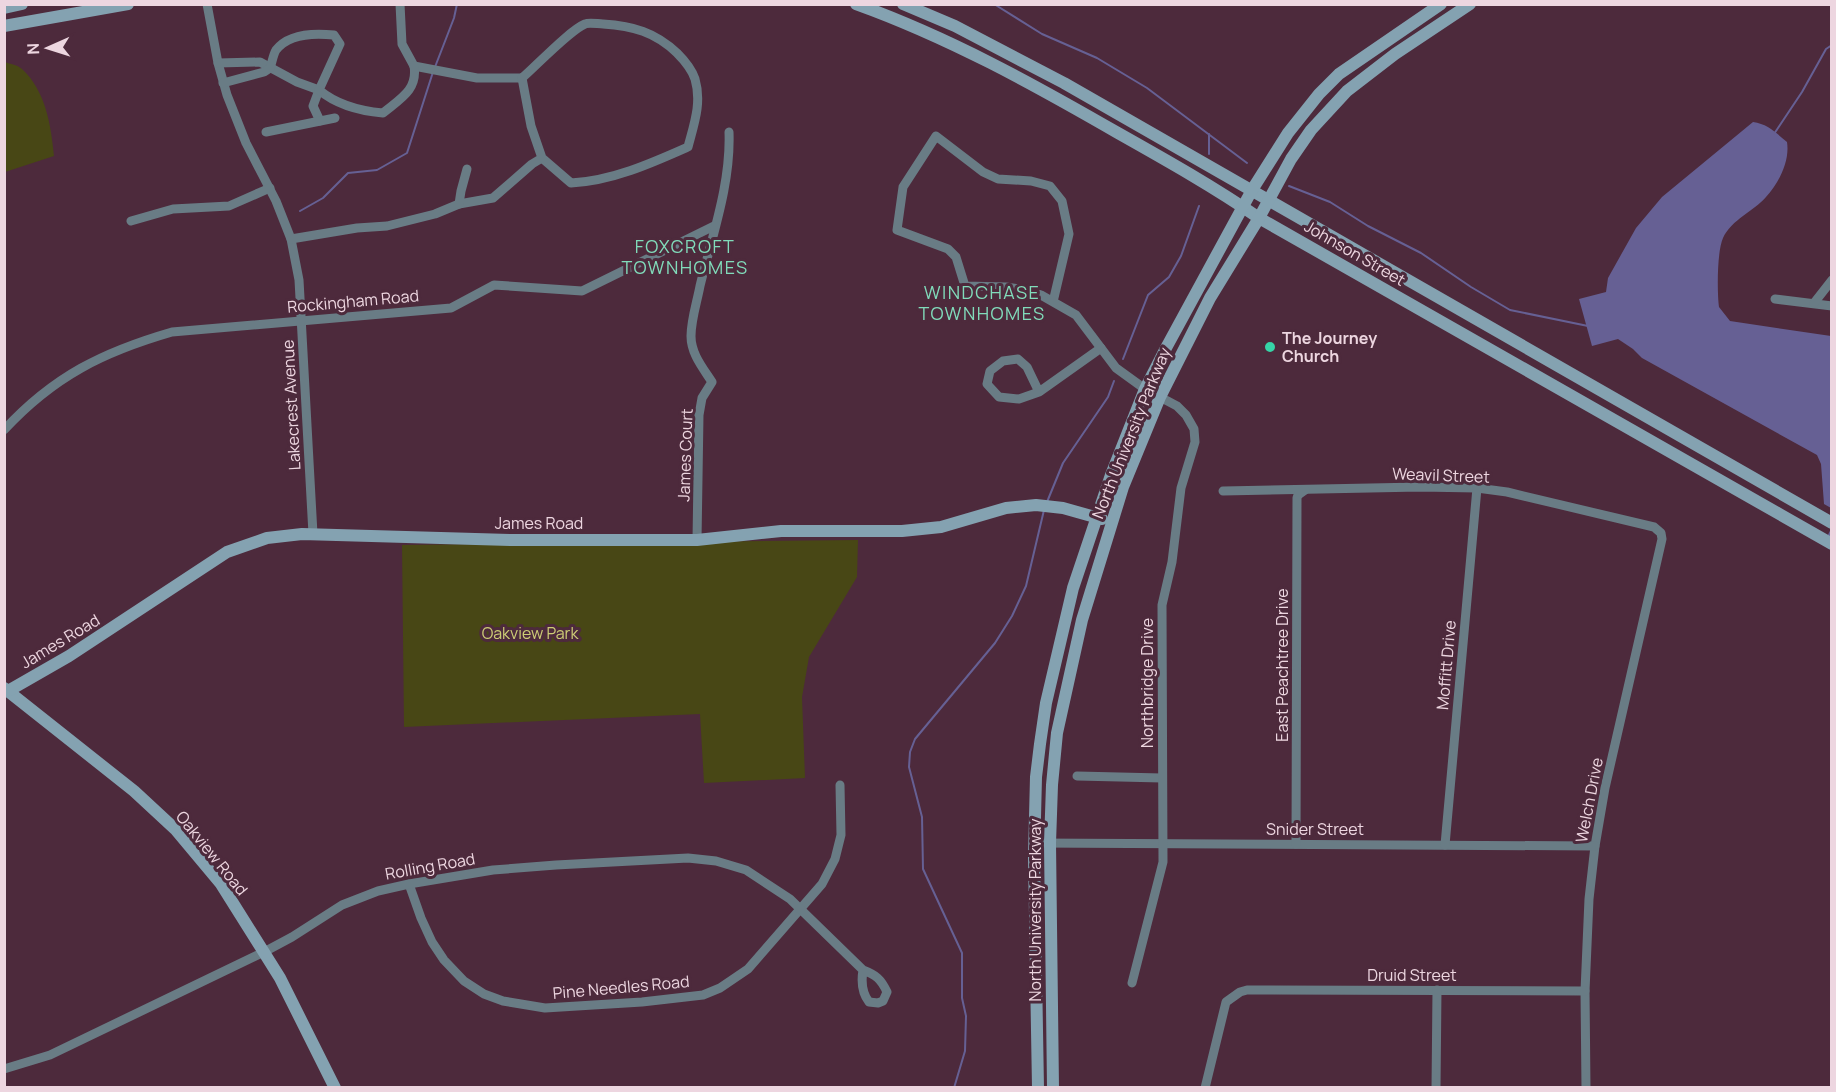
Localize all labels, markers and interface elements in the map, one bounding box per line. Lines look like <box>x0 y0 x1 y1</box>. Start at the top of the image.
north arrow <box>18 18 78 78</box>
text: N <box>22 42 44 55</box>
street label: Johnson Street <box>1300 215 1410 291</box>
district label: FOXCROFT TOWNHOMES <box>621 234 749 279</box>
district label: WINDCHASE TOWNHOMES <box>918 280 1046 325</box>
street label: Rockingham Road <box>286 284 420 318</box>
place label: The Journey Church <box>1282 327 1377 367</box>
street label: Lakecrest Avenue <box>277 339 305 471</box>
marker: The Journey Church <box>1263 340 1277 354</box>
street label: North University Parkway <box>1087 344 1176 522</box>
street label: James Court <box>672 408 698 502</box>
street label: Weavil Street <box>1392 462 1490 488</box>
street label: James Road <box>495 512 583 534</box>
street label: East Peachtree Drive <box>1271 588 1293 742</box>
street label: James Road <box>16 609 104 673</box>
street label: Northbridge Drive <box>1136 618 1158 748</box>
street label: Moffitt Drive <box>1431 619 1461 711</box>
park label: Oakview Park <box>482 622 579 644</box>
street label: Welch Drive <box>1570 756 1608 844</box>
street label: Oakview Road <box>171 806 253 900</box>
street label: North University Parkway <box>1024 818 1046 1001</box>
street label: Snider Street <box>1266 818 1364 840</box>
street label: Rolling Road <box>383 847 477 885</box>
street label: Druid Street <box>1367 964 1457 986</box>
street label: Pine Needles Road <box>552 970 690 1004</box>

